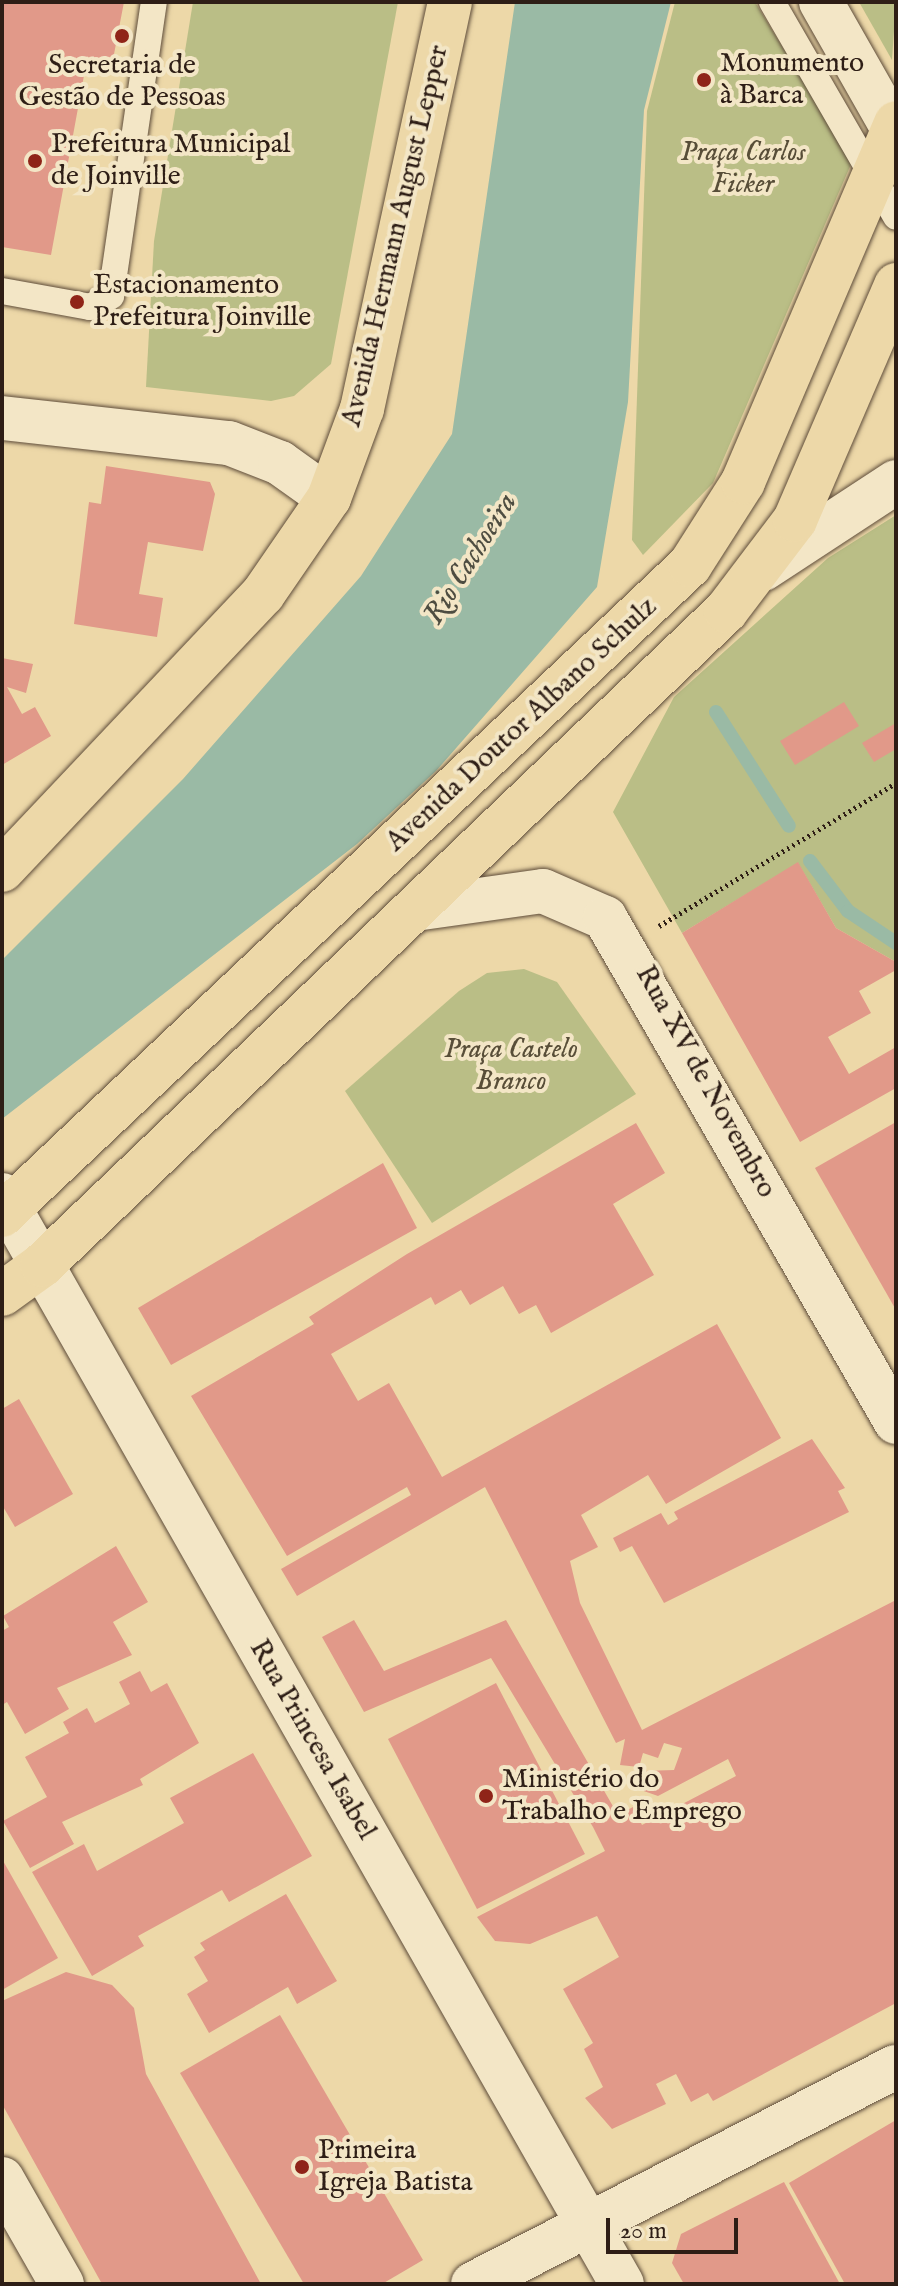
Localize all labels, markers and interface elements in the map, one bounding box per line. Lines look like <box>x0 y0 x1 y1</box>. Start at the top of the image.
marker: Secretaria de Gestão de Pessoas <box>113 27 131 45</box>
street label: Avenida Hermann August Lepper <box>336 42 456 430</box>
place label: Monumento à Barca <box>720 47 864 113</box>
place label: Secretaria de Gestão de Pessoas <box>18 49 226 115</box>
marker: Monumento à Barca <box>695 71 713 89</box>
place label: Prefeitura Municipal de Joinville <box>51 128 290 194</box>
park label: Praça Carlos Ficker <box>680 136 806 202</box>
marker: Prefeitura Municipal de Joinville <box>26 152 44 170</box>
place label: Estacionamento Prefeitura Joinville <box>93 269 311 335</box>
marker: Estacionamento Prefeitura Joinville <box>68 293 86 311</box>
water label: Rio Cachoeira <box>416 487 526 631</box>
street label: Avenida Doutor Albano Schulz <box>380 591 664 859</box>
street label: Rua XV de Novembro <box>627 960 783 1204</box>
park label: Praça Castelo Branco <box>444 1033 578 1099</box>
street label: Rua Princesa Isabel <box>241 1634 383 1846</box>
place label: Ministério do Trabalho e Emprego <box>502 1763 742 1829</box>
marker: Ministério do Trabalho e Emprego <box>477 1787 495 1805</box>
place label: Primeira Igreja Batista <box>318 2134 473 2200</box>
marker: Primeira Igreja Batista <box>293 2158 311 2176</box>
scale bar <box>610 2202 742 2252</box>
text: 20 m <box>620 2216 667 2247</box>

